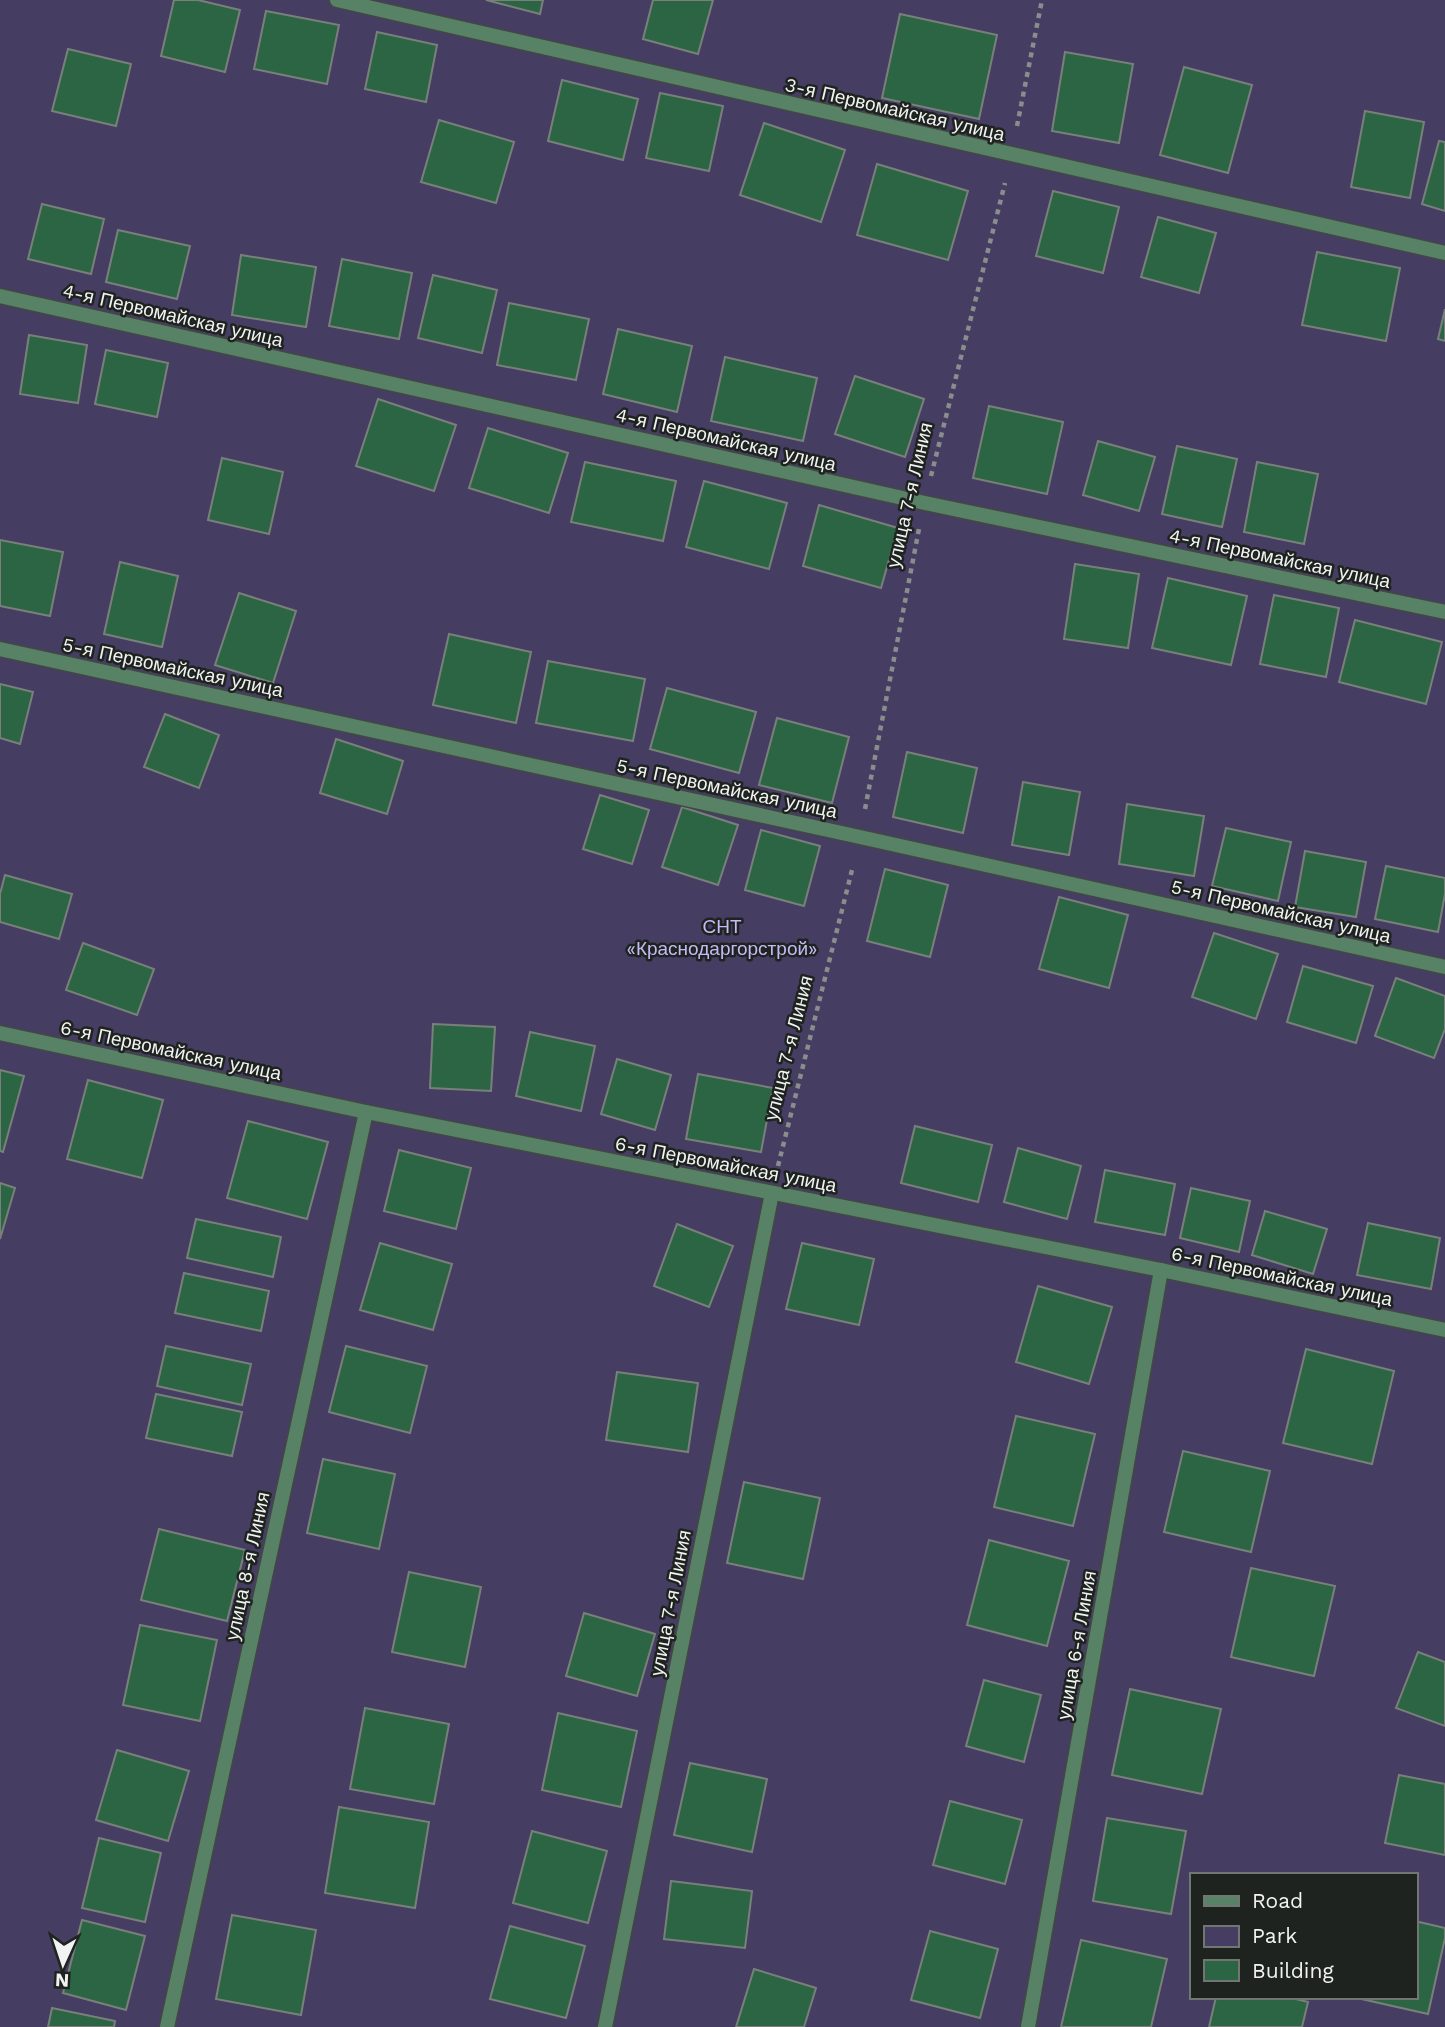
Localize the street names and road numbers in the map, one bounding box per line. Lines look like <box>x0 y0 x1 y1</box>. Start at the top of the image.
street label: 3-я Первомайская улица <box>783 73 1007 146</box>
street label: 4-я Первомайская улица <box>61 279 286 352</box>
street label: 4-я Первомайская улица <box>614 403 839 476</box>
street label: улица 7-я Линия <box>882 420 937 570</box>
street label: 4-я Первомайская улица <box>1167 524 1393 593</box>
street label: 5-я Первомайская улица <box>61 633 286 702</box>
street label: 5-я Первомайская улица <box>615 754 840 823</box>
street label: 5-я Первомайская улица <box>1169 875 1393 948</box>
street label: улица 7-я Линия <box>759 973 818 1123</box>
street label: 6-я Первомайская улица <box>58 1016 284 1085</box>
street label: 6-я Первомайская улица <box>613 1132 839 1197</box>
street label: 6-я Первомайская улица <box>1169 1242 1395 1311</box>
street label: улица 8-я Линия <box>221 1490 274 1643</box>
street label: улица 7-я Линия <box>645 1528 696 1678</box>
street label: улица 6-я Линия <box>1052 1569 1101 1722</box>

